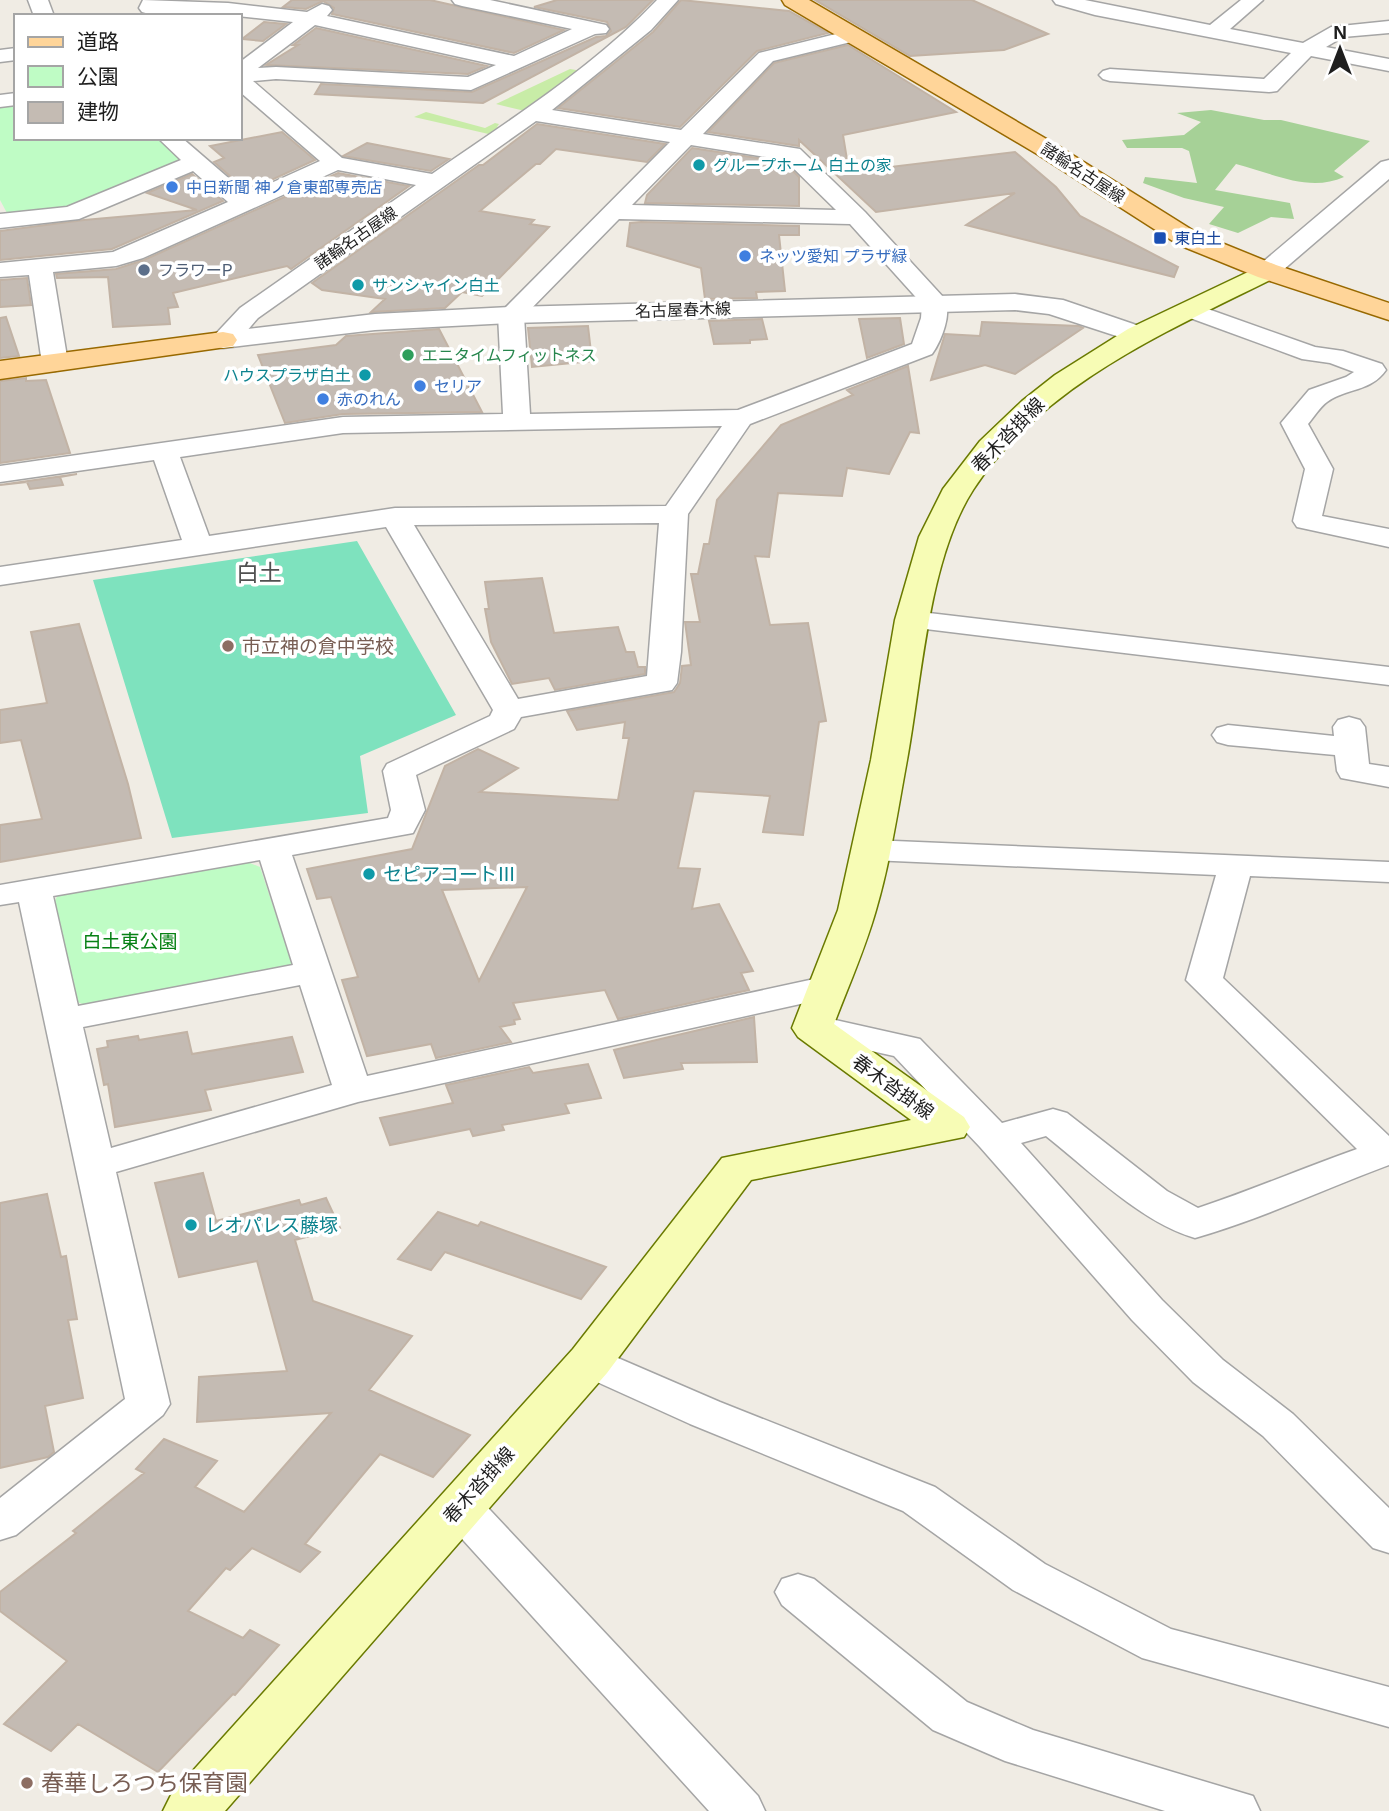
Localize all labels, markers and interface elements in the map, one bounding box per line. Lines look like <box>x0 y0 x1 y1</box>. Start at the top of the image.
legend <box>14 14 242 140</box>
north arrow <box>1305 14 1375 84</box>
text: N <box>1333 22 1347 43</box>
text: 道路 <box>77 30 119 53</box>
text: 公園 <box>77 65 119 88</box>
text: 建物 <box>77 100 119 123</box>
street label: 諸輪名古屋線 <box>1038 140 1128 206</box>
marker: グループホーム 白土の家 <box>691 157 707 173</box>
place label: グループホーム 白土の家 <box>713 157 892 174</box>
marker: 中日新聞 神ノ倉東部専売店 <box>164 179 180 195</box>
place label: 中日新聞 神ノ倉東部専売店 <box>186 179 382 196</box>
street label: 諸輪名古屋線 <box>312 204 400 272</box>
marker: 東白土 <box>1152 230 1168 246</box>
place label: 東白土 <box>1174 230 1222 247</box>
marker: ネッツ愛知 プラザ緑 <box>737 248 753 264</box>
place label: ネッツ愛知 プラザ緑 <box>759 248 907 265</box>
marker: フラワーP <box>136 262 152 278</box>
place label: フラワーP <box>158 262 233 279</box>
marker: サンシャイン白土 <box>350 277 366 293</box>
place label: サンシャイン白土 <box>372 277 500 294</box>
street label: 名古屋春木線 <box>635 300 731 320</box>
marker: エニタイムフィットネス <box>400 347 416 363</box>
place label: エニタイムフィットネス <box>422 347 596 364</box>
place label: ハウスプラザ白土 <box>223 367 351 384</box>
marker: ハウスプラザ白土 <box>357 367 373 383</box>
marker: セリア <box>412 378 428 394</box>
place label: セリア <box>434 378 482 395</box>
marker: 赤のれん <box>315 391 331 407</box>
place label: 赤のれん <box>337 391 401 408</box>
street label: 春木沓掛線 <box>967 394 1049 476</box>
district label: 白土 <box>236 560 282 586</box>
place label: 市立神の倉中学校 <box>242 636 394 657</box>
marker: 市立神の倉中学校 <box>220 638 236 654</box>
place label: セピアコートⅢ <box>383 864 516 885</box>
marker: セピアコートⅢ <box>361 866 377 882</box>
park label: 白土東公園 <box>82 931 178 952</box>
street label: 春木沓掛線 <box>848 1051 938 1123</box>
place label: レオパレス藤塚 <box>205 1215 338 1236</box>
marker: レオパレス藤塚 <box>183 1217 199 1233</box>
street label: 春木沓掛線 <box>439 1443 519 1527</box>
place label: 春華しろつち保育園 <box>41 1770 248 1796</box>
marker: 春華しろつち保育園 <box>19 1775 35 1791</box>

